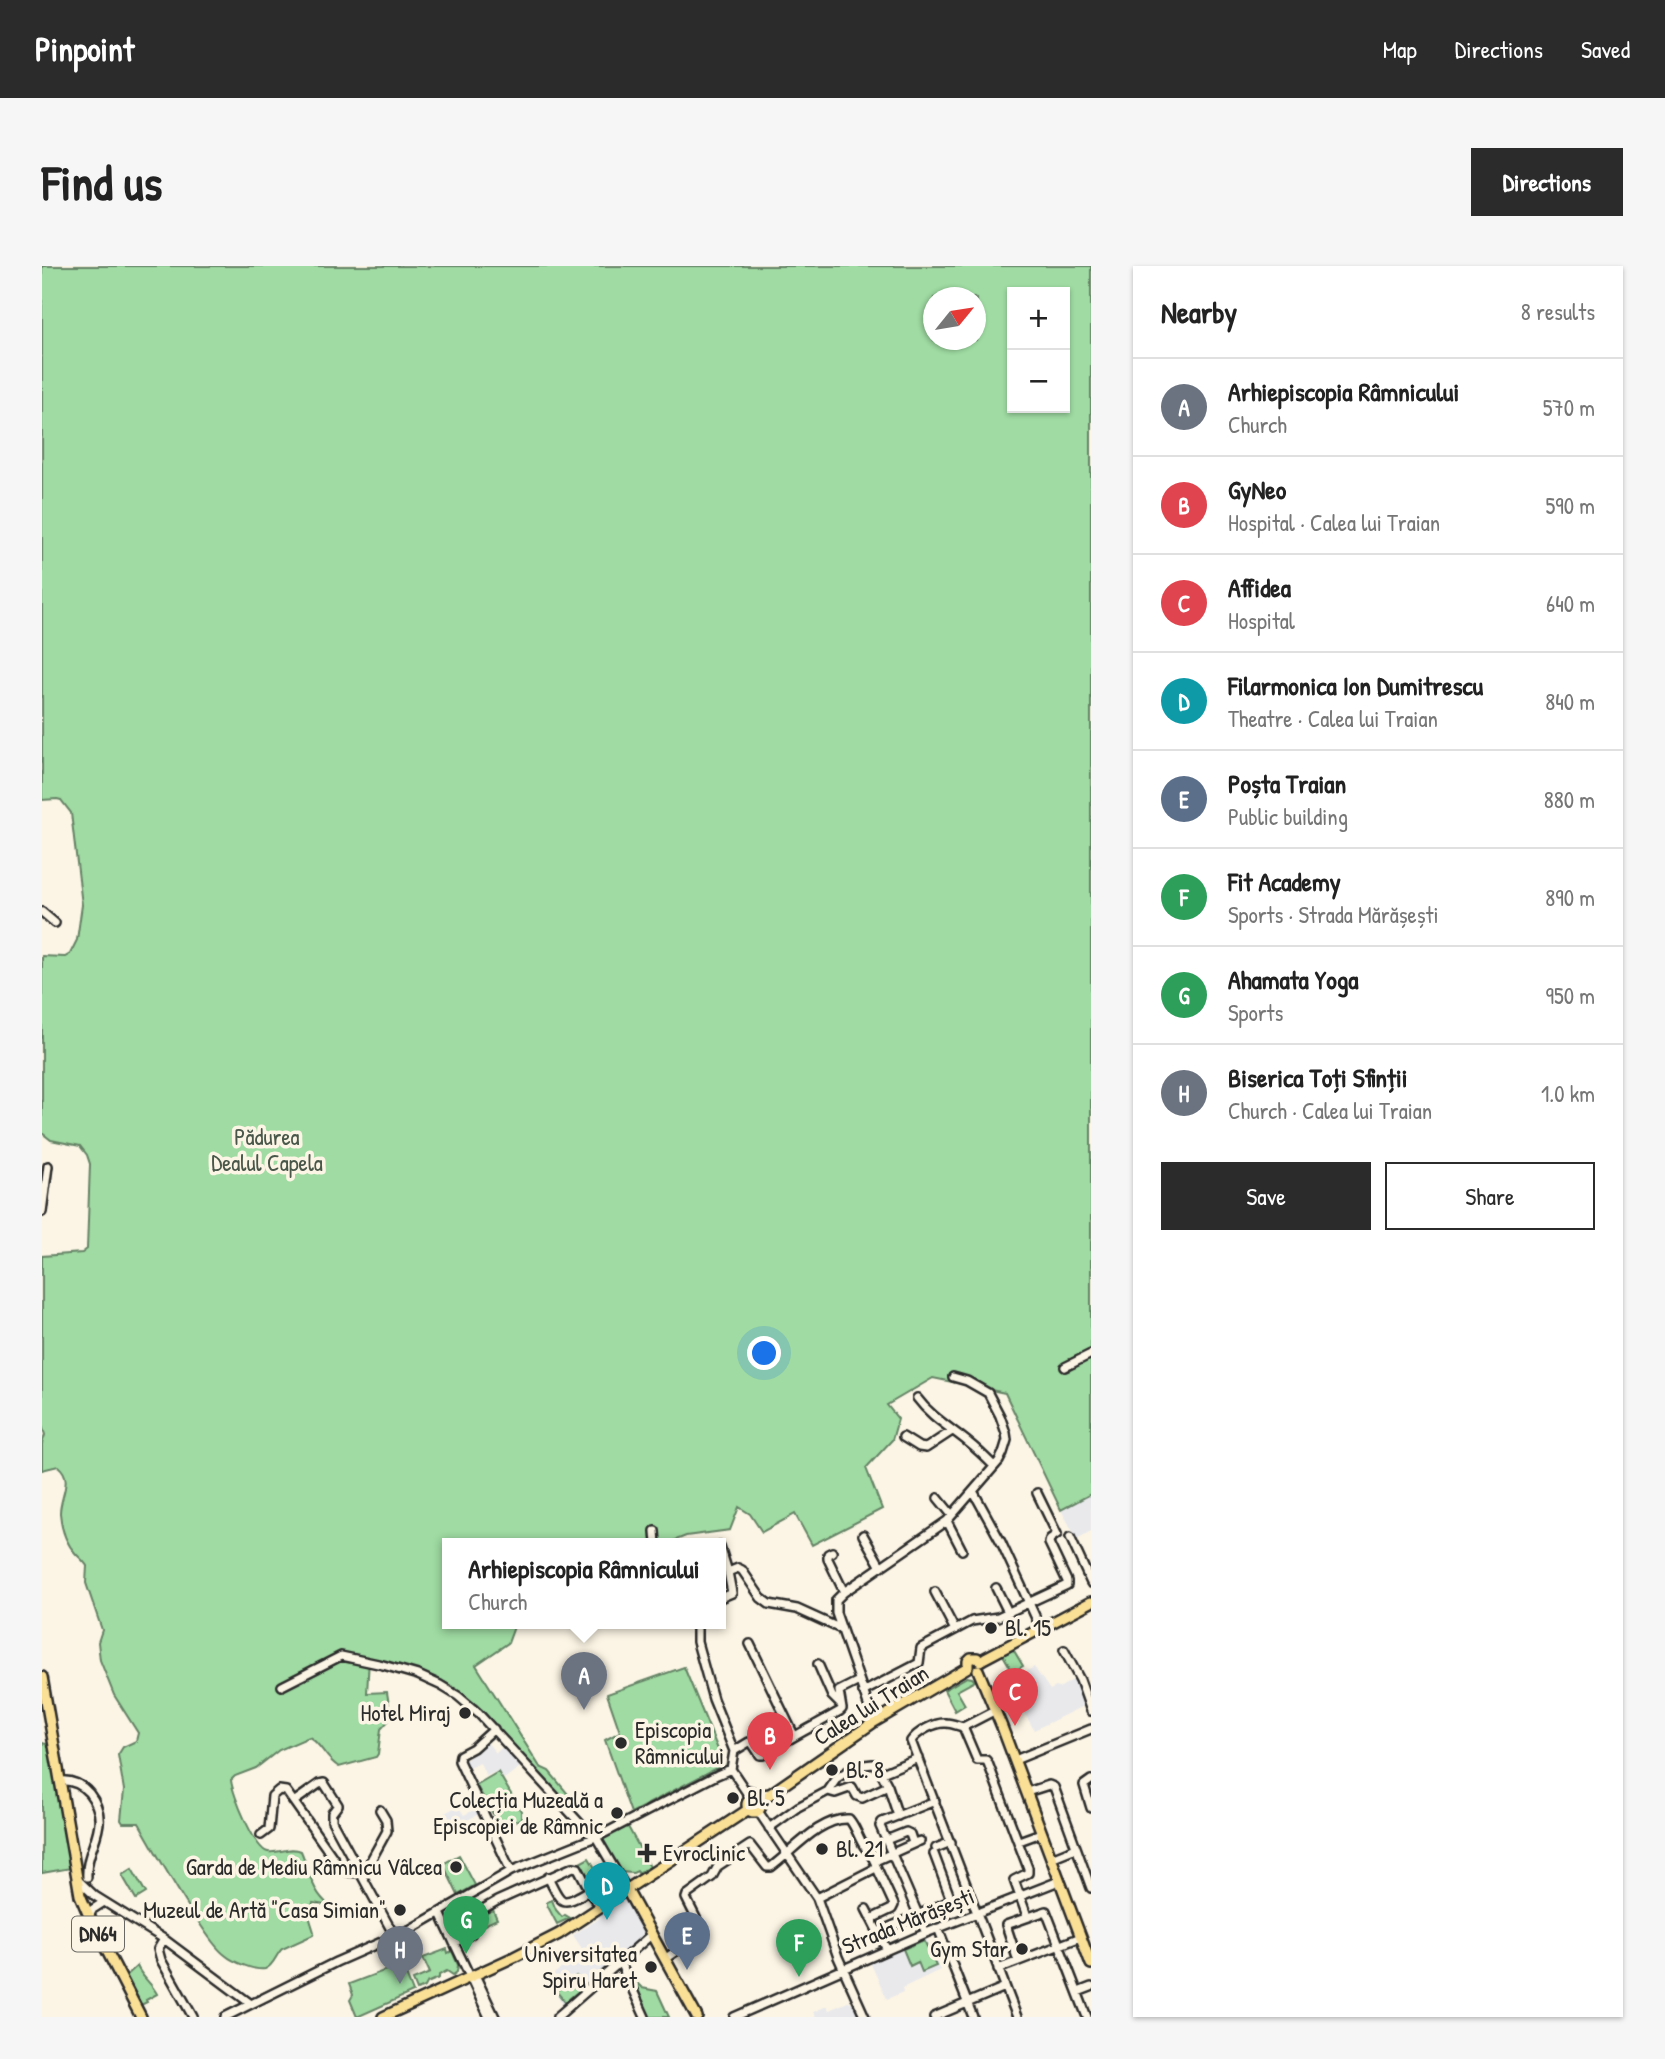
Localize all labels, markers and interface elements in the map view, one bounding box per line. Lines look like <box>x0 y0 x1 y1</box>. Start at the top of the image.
text: Pinpoint <box>35 27 134 71</box>
text: Map <box>1383 33 1417 65</box>
text: Directions <box>1455 33 1543 65</box>
text: Saved <box>1581 33 1630 65</box>
button: Directions <box>1471 148 1623 216</box>
text: Find us <box>42 149 162 215</box>
north arrow <box>923 287 986 350</box>
map controls <box>1007 287 1070 413</box>
button: + <box>1007 287 1070 350</box>
text: Nearby <box>1161 292 1237 332</box>
text: 8 results <box>1521 296 1595 327</box>
button: − <box>1007 350 1070 413</box>
text: Arhiepiscopia Râmnicului <box>1228 374 1459 409</box>
text: A <box>1178 392 1190 423</box>
text: 570 m <box>1543 392 1595 423</box>
text: Church <box>1228 409 1287 440</box>
text: GyNeo <box>1228 472 1286 507</box>
text: B <box>1178 490 1190 521</box>
text: 590 m <box>1546 490 1595 521</box>
text: Hospital · Calea lui Traian <box>1228 507 1440 538</box>
text: Affidea <box>1228 570 1291 605</box>
text: C <box>1178 588 1190 619</box>
text: 640 m <box>1546 588 1595 619</box>
text: Hospital <box>1228 605 1295 636</box>
text: Filarmonica Ion Dumitrescu <box>1228 668 1483 703</box>
text: D <box>1179 686 1189 717</box>
text: 840 m <box>1545 686 1595 717</box>
text: Theatre · Calea lui Traian <box>1228 703 1438 734</box>
text: Poșta Traian <box>1228 766 1346 801</box>
text: E <box>1179 784 1189 815</box>
text: 880 m <box>1544 784 1595 815</box>
text: Public building <box>1228 801 1348 832</box>
text: Fit Academy <box>1228 864 1341 899</box>
text: F <box>1180 882 1188 913</box>
text: 890 m <box>1545 882 1595 913</box>
text: Sports · Strada Mărășești <box>1228 899 1439 930</box>
text: Ahamata Yoga <box>1228 962 1359 997</box>
text: G <box>1178 980 1190 1011</box>
text: 950 m <box>1546 980 1595 1011</box>
text: Sports <box>1228 997 1283 1028</box>
text: Biserica Toți Sfinții <box>1228 1060 1408 1095</box>
text: H <box>1179 1078 1189 1109</box>
text: 1.0 km <box>1541 1078 1595 1109</box>
text: Church · Calea lui Traian <box>1228 1095 1432 1126</box>
park label: Pădurea Dealul Capela <box>211 1121 323 1178</box>
button: Save <box>1161 1162 1371 1230</box>
button: Share <box>1385 1162 1595 1230</box>
your location <box>747 1336 781 1370</box>
popup <box>442 1538 726 1629</box>
text: Arhiepiscopia Râmnicului <box>468 1551 700 1586</box>
text: Church <box>468 1586 527 1617</box>
place label: Bl. 15 <box>1005 1612 1051 1643</box>
marker: Bl. 15 <box>983 1620 999 1636</box>
pin: A <box>561 1652 607 1710</box>
street label: Calea lui Traian <box>807 1657 934 1752</box>
pin: C <box>992 1668 1038 1726</box>
place label: Hotel Miraj <box>360 1697 451 1728</box>
marker: Hotel Miraj <box>457 1705 473 1721</box>
pin: B <box>747 1712 793 1770</box>
place label: Episcopia Râmnicului <box>635 1714 724 1771</box>
marker: Episcopia Râmnicului <box>613 1735 629 1751</box>
place label: Bl. 8 <box>846 1754 884 1785</box>
marker: Bl. 8 <box>824 1762 840 1778</box>
place label: Bl. 5 <box>747 1782 785 1813</box>
place label: Colecția Muzeală a Episcopiei de Râmnic <box>433 1784 603 1841</box>
marker: Bl. 5 <box>725 1790 741 1806</box>
marker: Colecția Muzeală a Episcopiei de Râmnic <box>609 1805 625 1821</box>
place label: Bl. 21 <box>836 1833 883 1864</box>
place label: Evroclinic <box>663 1837 745 1868</box>
marker: Bl. 21 <box>814 1841 830 1857</box>
marker: Evroclinic <box>637 1843 657 1863</box>
place label: Garda de Mediu Râmnicu Vâlcea <box>186 1851 442 1882</box>
marker: Garda de Mediu Râmnicu Vâlcea <box>448 1859 464 1875</box>
pin: D <box>584 1862 630 1920</box>
street label: Strada Mărășești <box>837 1880 979 1961</box>
place label: Muzeul de Artă "Casa Simian" <box>143 1894 386 1925</box>
pin: G <box>443 1896 489 1954</box>
marker: Muzeul de Artă "Casa Simian" <box>392 1902 408 1918</box>
pin: E <box>664 1912 710 1970</box>
road number: DN64 <box>72 1916 124 1952</box>
pin: F <box>776 1919 822 1977</box>
pin: H <box>377 1926 423 1984</box>
place label: Gym Star <box>930 1933 1008 1964</box>
place label: Universitatea Spiru Haret <box>525 1938 638 1995</box>
marker: Gym Star <box>1014 1941 1030 1957</box>
marker: Universitatea Spiru Haret <box>643 1959 659 1975</box>

